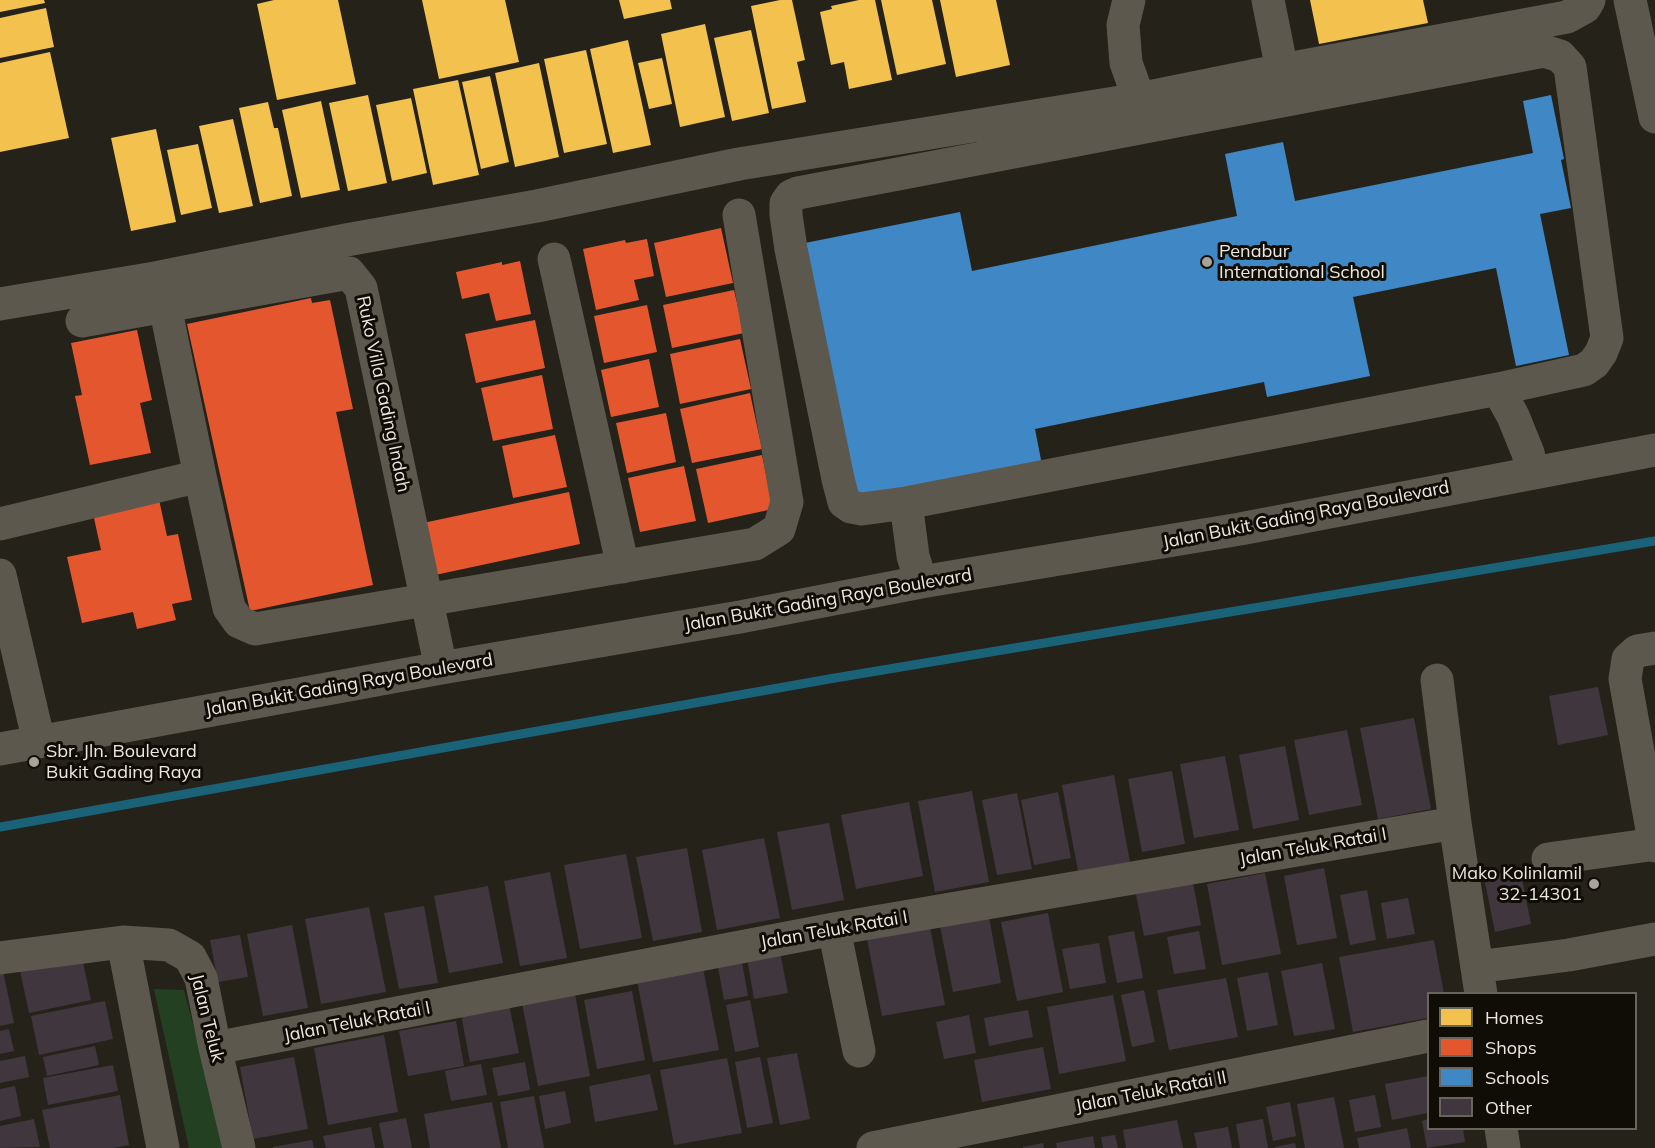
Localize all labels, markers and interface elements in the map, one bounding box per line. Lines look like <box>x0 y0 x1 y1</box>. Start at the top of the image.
place label: Penabur International School <box>1219 241 1385 284</box>
marker: Penabur International School <box>1200 255 1214 269</box>
street label: Ruko Villa Gading Indah <box>352 294 414 494</box>
street label: Jalan Bukit Gading Raya Boulevard <box>1161 477 1451 553</box>
street label: Jalan Bukit Gading Raya Boulevard <box>683 564 973 636</box>
street label: Jalan Bukit Gading Raya Boulevard <box>204 649 494 721</box>
place label: Sbr. Jln. Boulevard Bukit Gading Raya <box>46 741 202 783</box>
marker: Sbr. Jln. Boulevard Bukit Gading Raya <box>27 755 41 769</box>
street label: Jalan Teluk Ratai I <box>1238 823 1388 871</box>
place label: Mako Kolinlamil 32-14301 <box>1452 863 1582 906</box>
marker: Mako Kolinlamil 32-14301 <box>1587 877 1601 891</box>
street label: Jalan Teluk Ratai I <box>759 906 909 954</box>
street label: Jalan Teluk <box>186 972 228 1064</box>
legend <box>1427 992 1637 1130</box>
street label: Jalan Teluk Ratai I <box>282 997 432 1047</box>
text: Homes <box>1485 1006 1544 1029</box>
text: Shops <box>1485 1036 1537 1059</box>
text: Schools <box>1485 1066 1549 1089</box>
street label: Jalan Teluk Ratai II <box>1074 1067 1228 1117</box>
text: Other <box>1485 1096 1532 1119</box>

